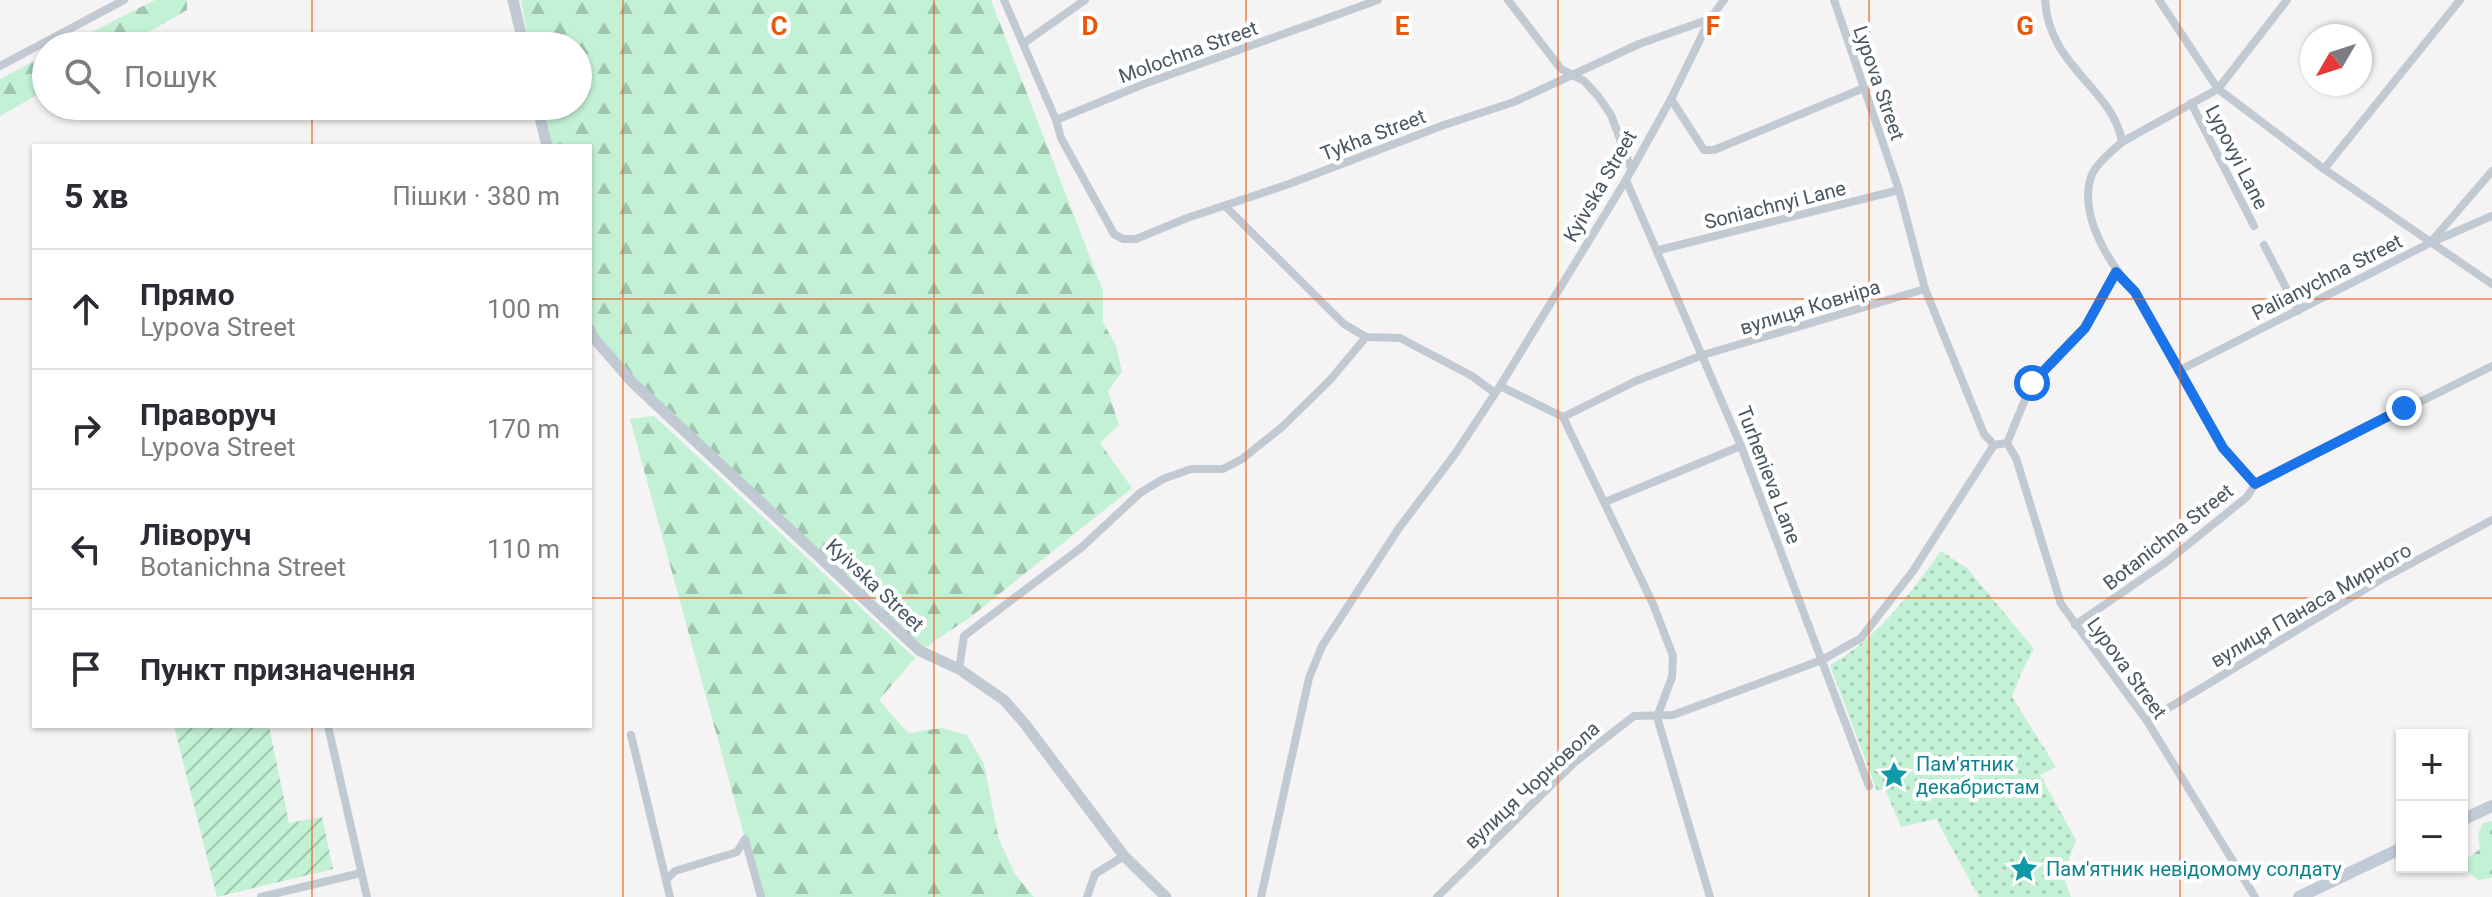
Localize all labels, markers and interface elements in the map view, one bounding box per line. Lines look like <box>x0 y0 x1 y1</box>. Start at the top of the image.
text: C <box>770 11 788 41</box>
text: D <box>1082 11 1098 41</box>
text: E <box>1395 11 1410 41</box>
text: F <box>1706 11 1720 41</box>
text: G <box>2016 11 2034 41</box>
street label: Molochna Street <box>1115 16 1261 88</box>
street label: Lypova Street <box>1848 23 1910 143</box>
north arrow <box>2300 24 2372 96</box>
search box <box>32 32 592 120</box>
icon: search <box>60 54 104 98</box>
text: Пошук <box>124 59 217 94</box>
street label: Lypovyi Lane <box>2200 101 2274 213</box>
street label: Tykha Street <box>1317 104 1429 166</box>
street label: Kyivska Street <box>1558 126 1642 246</box>
text: 5 хв <box>64 176 128 216</box>
street label: Soniachnyi Lane <box>1702 176 1848 234</box>
text: Пішки · 380 m <box>392 181 560 211</box>
street label: Palianychna Street <box>2248 229 2406 325</box>
street label: вулиця Ковніра <box>1737 274 1883 340</box>
text: Прямо <box>140 277 235 312</box>
icon: ahead <box>64 287 108 331</box>
text: 100 m <box>487 294 560 324</box>
text: Lypova Street <box>140 312 295 342</box>
route start <box>2014 365 2050 401</box>
route end <box>2386 390 2422 426</box>
text: Праворуч <box>140 397 276 432</box>
street label: Turhenieva Lane <box>1732 403 1806 547</box>
icon: right <box>64 407 108 451</box>
text: 170 m <box>487 414 560 444</box>
text: Lypova Street <box>140 432 295 462</box>
street label: Botanichna Street <box>2098 479 2238 595</box>
text: Ліворуч <box>140 517 251 552</box>
icon: left <box>64 527 108 571</box>
text: 110 m <box>487 534 560 564</box>
street label: Kyivska Street <box>821 534 929 636</box>
street label: вулиця Панаса Мирного <box>2206 538 2416 672</box>
text: Botanichna Street <box>140 552 346 582</box>
street label: Lypova Street <box>2082 613 2172 723</box>
icon: arrive <box>64 647 108 691</box>
text: Пункт призначення <box>140 652 416 687</box>
street label: вулиця Чорновола <box>1460 716 1604 854</box>
map controls <box>2396 729 2468 873</box>
button: + <box>2396 729 2468 801</box>
place label: Пам'ятник декабристам <box>1916 752 2040 799</box>
place icon: Пам'ятник декабристам <box>1879 760 1909 790</box>
button: − <box>2396 801 2468 873</box>
place icon: Пам'ятник невідомому солдату <box>2009 854 2039 884</box>
place label: Пам'ятник невідомому солдату <box>2046 857 2342 881</box>

